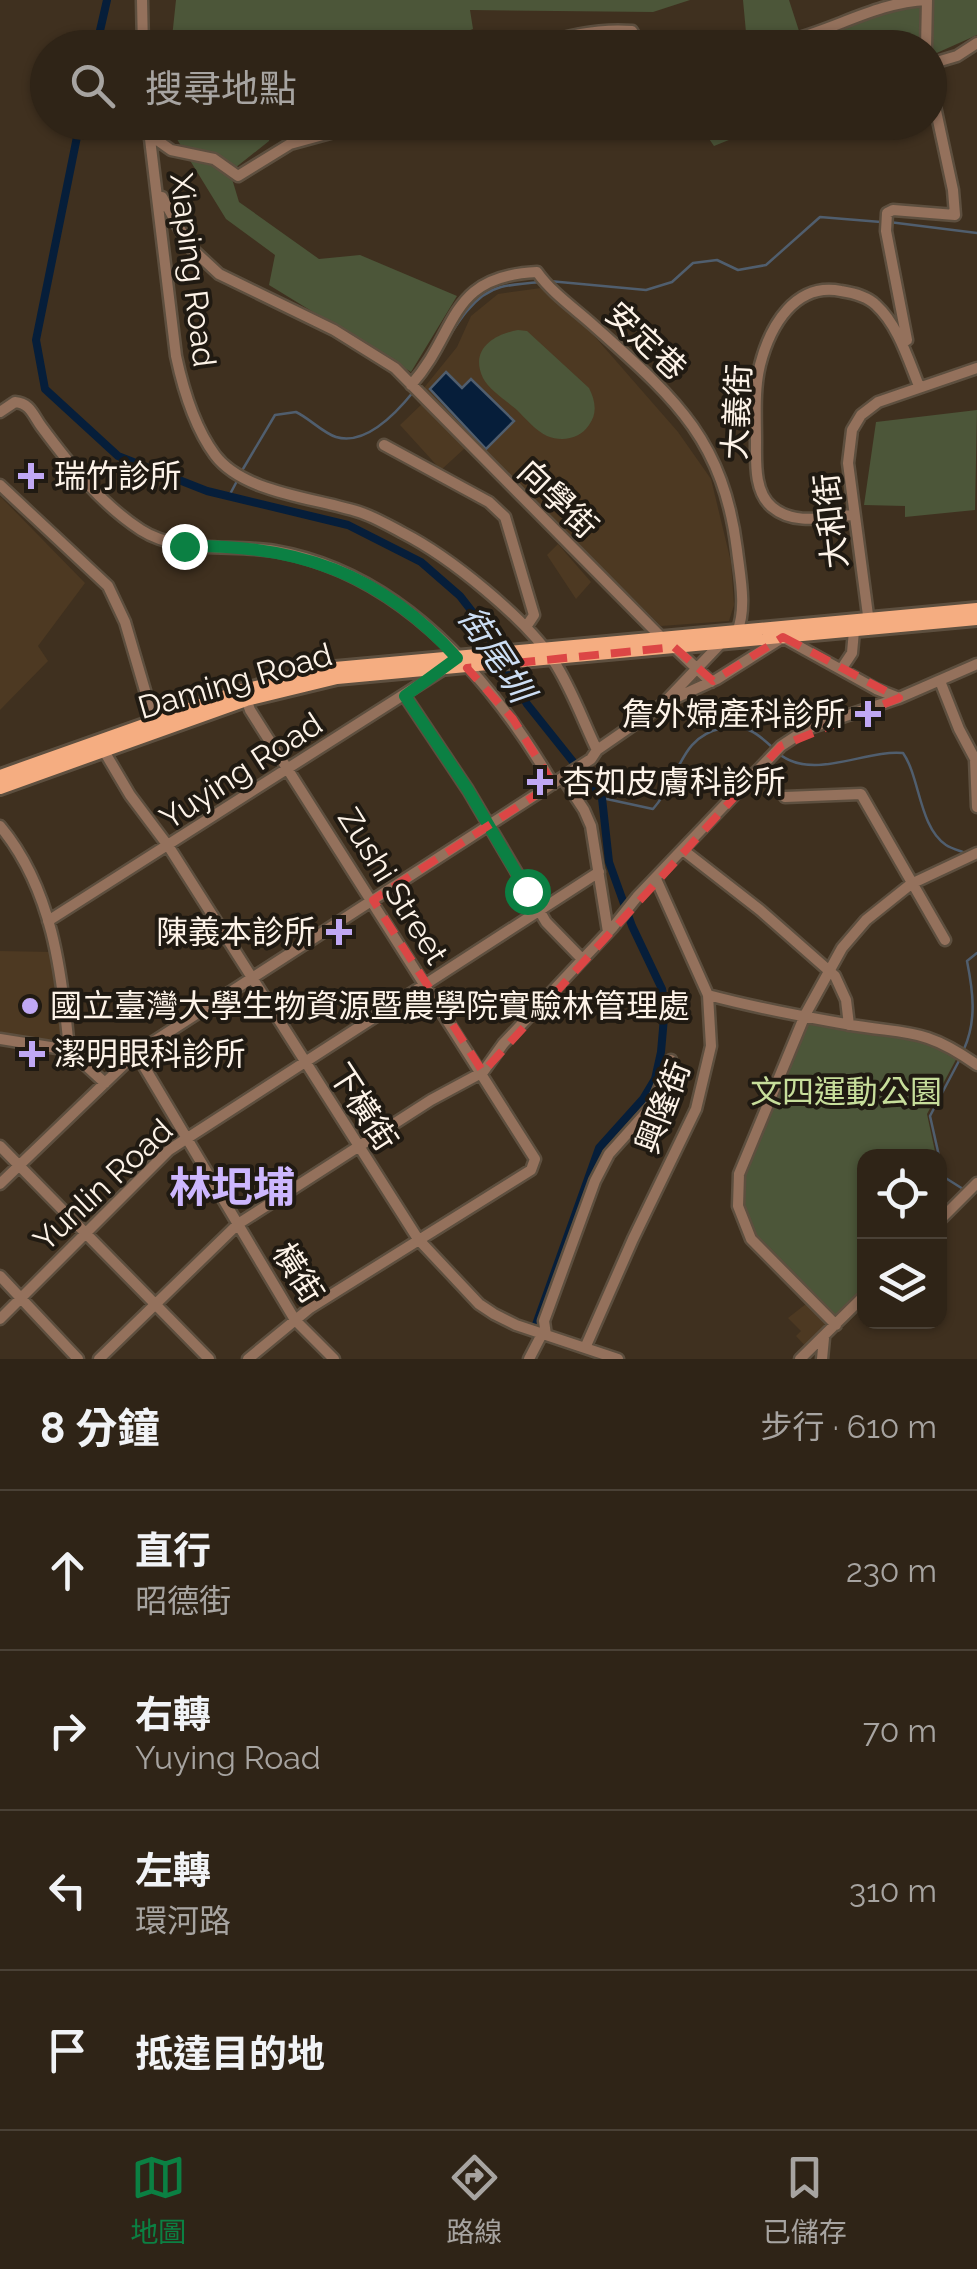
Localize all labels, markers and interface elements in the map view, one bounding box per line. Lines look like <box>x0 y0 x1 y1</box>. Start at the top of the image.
search box <box>30 30 947 140</box>
icon: search <box>65 58 120 113</box>
text: 搜尋地點 <box>145 66 297 111</box>
street label: Xiaping Road <box>163 171 224 369</box>
street label: 安定巷 <box>599 294 694 387</box>
street label: 大義街 <box>716 363 757 461</box>
street label: 向學街 <box>511 452 606 545</box>
place label: 瑞竹診所 <box>54 457 182 494</box>
marker: 瑞竹診所 <box>18 463 44 489</box>
street label: 大和街 <box>807 471 854 571</box>
route end <box>162 524 208 570</box>
water label: 街尾圳 <box>451 599 545 713</box>
street label: Daming Road <box>134 635 336 726</box>
place label: 詹外婦產科診所 <box>622 695 846 732</box>
marker: 詹外婦產科診所 <box>855 701 881 727</box>
street label: Yuying Road <box>153 705 329 837</box>
place label: 杏如皮膚科診所 <box>562 763 786 800</box>
marker: 杏如皮膚科診所 <box>527 769 553 795</box>
street label: Zushi Street <box>331 801 456 971</box>
route start <box>505 869 551 915</box>
place label: 陳義本診所 <box>156 913 316 950</box>
marker: 陳義本診所 <box>326 919 352 945</box>
place label: 國立臺灣大學生物資源暨農學院實驗林管理處 <box>50 987 690 1024</box>
marker: 國立臺灣大學生物資源暨農學院實驗林管理處 <box>19 995 41 1017</box>
place label: 潔明眼科診所 <box>54 1035 246 1072</box>
marker: 潔明眼科診所 <box>19 1041 45 1067</box>
street label: 興隆街 <box>628 1055 697 1158</box>
street label: 下橫街 <box>322 1056 405 1157</box>
park label: 文四運動公園 <box>750 1073 942 1110</box>
street label: Yunlin Road <box>26 1111 180 1258</box>
map controls <box>857 1149 947 1329</box>
button: locate <box>857 1149 947 1239</box>
district label: 林圯埔 <box>169 1163 295 1212</box>
street label: 橫街 <box>266 1236 331 1310</box>
button: layers <box>857 1239 947 1329</box>
text: 8 分鐘 <box>40 1404 159 1453</box>
text: 步行 · 610 m <box>760 1408 937 1445</box>
text: 直行 <box>135 1528 211 1573</box>
icon: ahead <box>40 1543 95 1598</box>
text: 230 m <box>846 1552 937 1589</box>
text: 昭德街 <box>135 1582 231 1619</box>
text: 右轉 <box>135 1692 211 1737</box>
icon: right <box>40 1703 95 1758</box>
text: 70 m <box>863 1712 937 1749</box>
text: Yuying Road <box>135 1739 321 1776</box>
text: 左轉 <box>135 1848 211 1893</box>
icon: left <box>40 1863 95 1918</box>
text: 310 m <box>849 1872 937 1909</box>
text: 環河路 <box>135 1902 231 1939</box>
icon: arrive <box>40 2023 95 2078</box>
text: 抵達目的地 <box>135 2031 325 2076</box>
tab: 地圖 <box>130 2150 186 2250</box>
tab: 路線 <box>446 2150 503 2250</box>
tab: 已儲存 <box>763 2150 847 2250</box>

